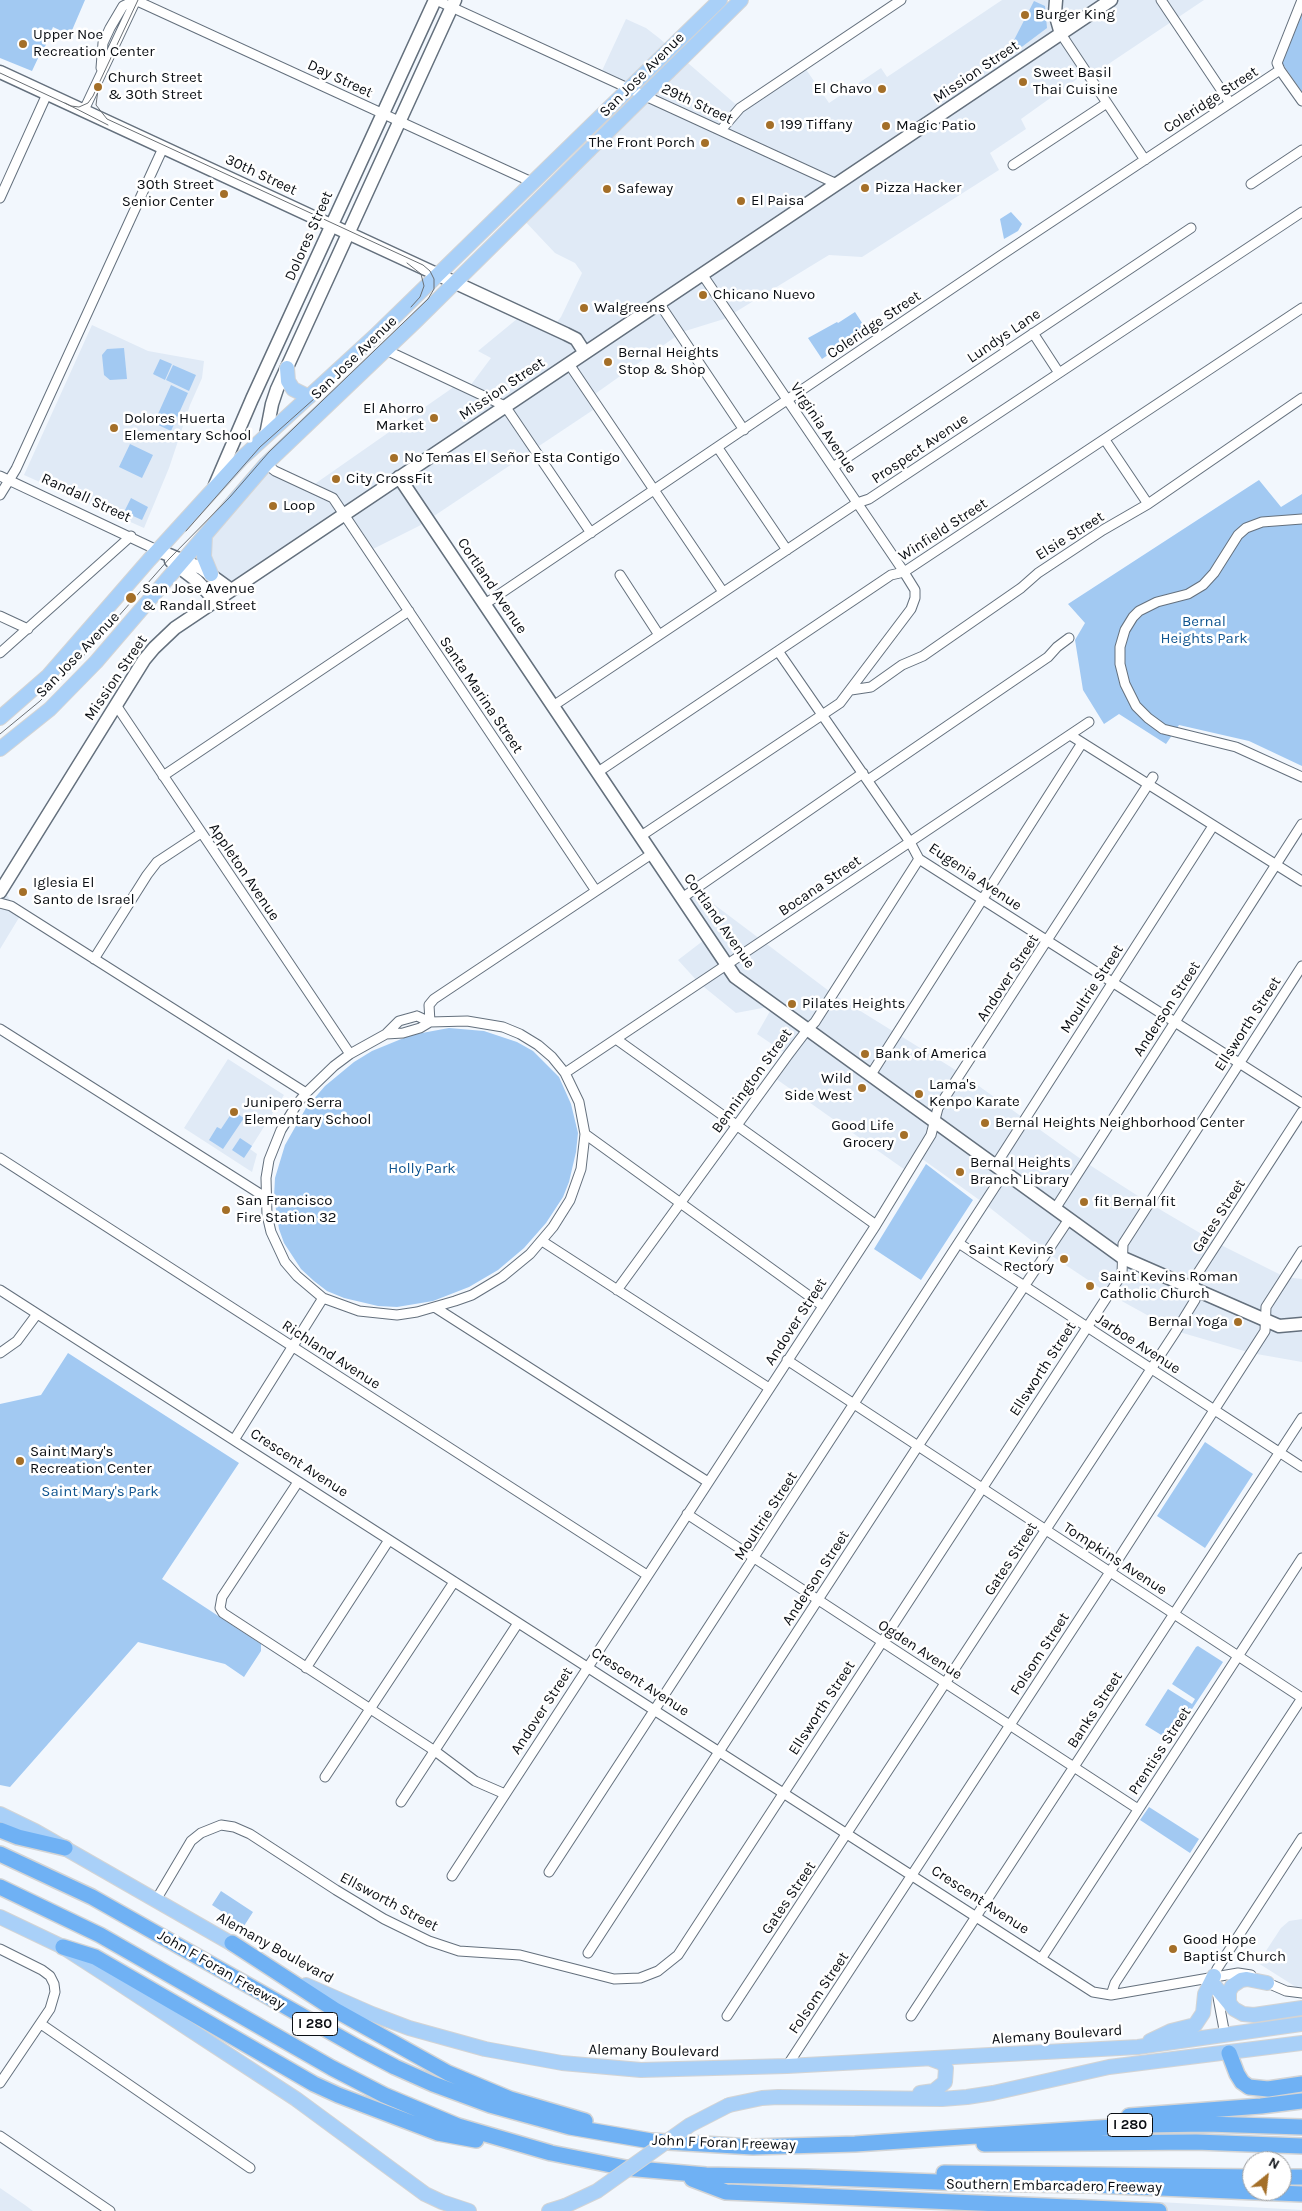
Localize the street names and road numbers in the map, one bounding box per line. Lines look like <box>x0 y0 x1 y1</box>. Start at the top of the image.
street label: San Jose Avenue <box>596 29 688 121</box>
street label: Mission Street <box>930 37 1022 107</box>
street label: Day Street <box>305 56 375 102</box>
street label: Coleridge Street <box>1160 63 1262 137</box>
street label: 29th Street <box>658 80 736 128</box>
street label: 30th Street <box>222 151 300 199</box>
street label: Dolores Street <box>281 188 337 284</box>
street label: Coleridge Street <box>824 287 924 363</box>
street label: Lundys Lane <box>964 305 1044 367</box>
street label: San Jose Avenue <box>307 312 401 404</box>
street label: Mission Street <box>456 354 548 424</box>
street label: Virginia Avenue <box>786 379 860 477</box>
street label: Prospect Avenue <box>868 410 972 488</box>
street label: Randall Street <box>38 469 134 527</box>
street label: Winfield Street <box>895 495 991 565</box>
street label: Elsie Street <box>1032 508 1108 564</box>
street label: Cortland Avenue <box>453 535 531 637</box>
street label: San Jose Avenue <box>32 608 124 702</box>
street label: Mission Street <box>81 632 151 724</box>
street label: Santa Marina Street <box>435 633 527 757</box>
street label: Appleton Avenue <box>205 820 283 924</box>
street label: Eugenia Avenue <box>925 839 1025 915</box>
street label: Bocana Street <box>775 852 865 920</box>
street label: Cortland Avenue <box>680 870 758 972</box>
street label: Andover Street <box>973 931 1043 1025</box>
street label: Moultrie Street <box>1057 941 1127 1037</box>
street label: Anderson Street <box>1130 958 1204 1060</box>
street label: Ellsworth Street <box>1211 974 1285 1074</box>
street label: Bennington Street <box>708 1025 796 1137</box>
street label: Gates Street <box>1189 1176 1249 1256</box>
street label: Andover Street <box>761 1275 831 1369</box>
street label: Jarboe Avenue <box>1092 1310 1184 1378</box>
street label: Richland Avenue <box>278 1316 384 1394</box>
street label: Ellsworth Street <box>1006 1319 1080 1419</box>
street label: Crescent Avenue <box>247 1425 351 1501</box>
street label: Moultrie Street <box>731 1468 801 1564</box>
street label: Gates Street <box>981 1519 1041 1599</box>
street label: Tompkins Avenue <box>1060 1519 1170 1599</box>
street label: Anderson Street <box>779 1527 853 1629</box>
street label: Folsom Street <box>1007 1609 1073 1699</box>
street label: Ogden Avenue <box>875 1616 965 1684</box>
street label: Crescent Avenue <box>588 1644 692 1720</box>
street label: Ellsworth Street <box>785 1658 859 1758</box>
street label: Andover Street <box>507 1664 577 1758</box>
street label: Banks Street <box>1064 1668 1126 1752</box>
street label: Prentiss Street <box>1125 1704 1195 1798</box>
street label: Gates Street <box>758 1858 820 1938</box>
street label: Crescent Avenue <box>928 1862 1032 1938</box>
street label: Ellsworth Street <box>337 1869 441 1935</box>
street label: Alemany Boulevard <box>213 1908 337 1988</box>
street label: John F Foran Freeway <box>154 1926 288 2014</box>
street label: Folsom Street <box>785 1949 853 2037</box>
road number: I 280 <box>292 2012 338 2036</box>
street label: Alemany Boulevard <box>991 2021 1123 2049</box>
street label: Alemany Boulevard <box>588 2041 720 2061</box>
road number: I 280 <box>1108 2114 1152 2136</box>
street label: John F Foran Freeway <box>652 2131 796 2155</box>
street label: Southern Embarcadero Freeway <box>946 2175 1162 2197</box>

